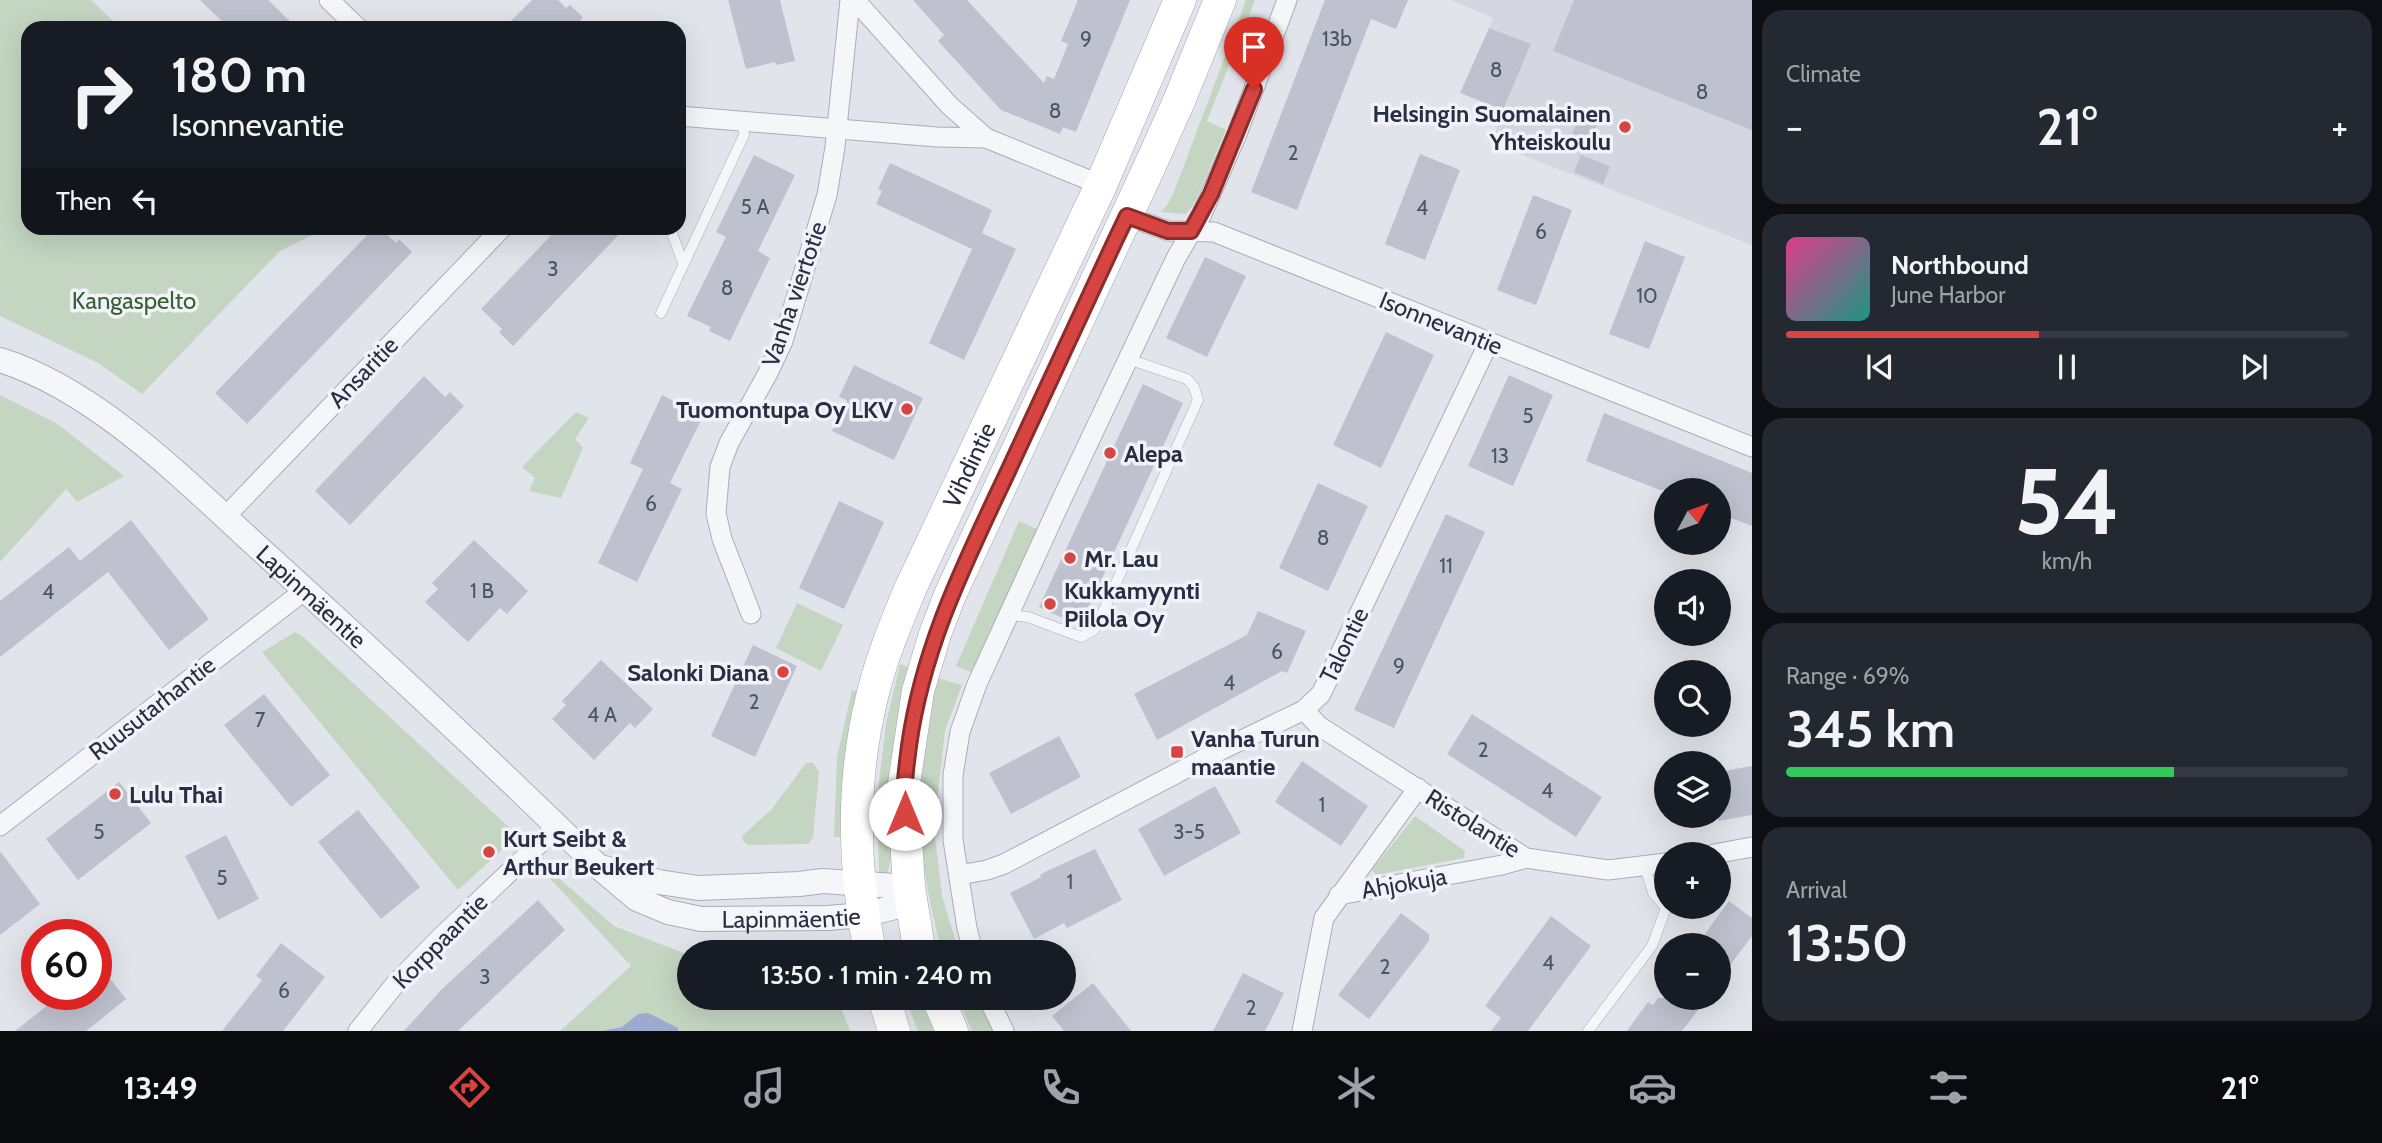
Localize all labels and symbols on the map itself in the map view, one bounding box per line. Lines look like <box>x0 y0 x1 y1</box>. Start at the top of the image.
pin <box>1224 17 1284 89</box>
house number: 9 <box>1080 26 1092 51</box>
house number: 13b <box>1322 26 1352 51</box>
house number: 8 <box>1490 57 1502 82</box>
house number: 8 <box>1696 79 1708 104</box>
house number: 8 <box>1049 98 1061 123</box>
place label: Helsingin Suomalainen Yhteiskoulu <box>1373 99 1611 156</box>
marker: Helsingin Suomalainen Yhteiskoulu <box>1617 119 1633 135</box>
house number: 2 <box>1287 140 1299 165</box>
house number: 5 A <box>740 194 770 219</box>
house number: 4 <box>1416 195 1428 220</box>
street label: Vanha viertotie <box>756 218 832 370</box>
house number: 6 <box>1535 219 1547 244</box>
house number: 3 <box>547 256 559 281</box>
house number: 8 <box>721 275 733 300</box>
house number: 10 <box>1636 283 1658 308</box>
street label: Isonnevantie <box>1375 285 1507 361</box>
park label: Kangaspelto <box>72 286 196 315</box>
street label: Ansaritie <box>322 330 404 414</box>
place label: Tuomontupa Oy LKV <box>676 395 893 424</box>
marker: Tuomontupa Oy LKV <box>899 401 915 417</box>
house number: 5 <box>1522 403 1534 428</box>
street label: Vihdintie <box>936 418 1001 512</box>
place label: Alepa <box>1124 439 1183 468</box>
house number: 13 <box>1491 443 1509 468</box>
marker: Alepa <box>1102 445 1118 461</box>
north arrow <box>1654 478 1731 555</box>
house number: 6 <box>645 491 657 516</box>
house number: 8 <box>1317 525 1329 550</box>
street label: Lapinmäentie <box>251 539 373 654</box>
place label: Mr. Lau <box>1084 544 1159 573</box>
marker: Mr. Lau <box>1062 550 1078 566</box>
house number: 11 <box>1439 553 1453 578</box>
place label: Kukkamyynti Piilola Oy <box>1064 576 1200 633</box>
house number: 1 B <box>470 578 494 603</box>
house number: 4 <box>42 579 54 604</box>
marker: Kukkamyynti Piilola Oy <box>1042 596 1058 612</box>
street label: Talontie <box>1313 603 1375 687</box>
house number: 6 <box>1271 639 1283 664</box>
street label: Ruusutarhantie <box>83 650 221 766</box>
house number: 9 <box>1393 653 1405 678</box>
place label: Salonki Diana <box>627 658 769 687</box>
marker: Salonki Diana <box>775 664 791 680</box>
house number: 4 <box>1223 670 1235 695</box>
house number: 2 <box>748 689 760 714</box>
house number: 4 A <box>587 702 617 727</box>
house number: 7 <box>255 707 266 732</box>
place label: Vanha Turun maantie <box>1191 724 1320 781</box>
house number: 2 <box>1477 737 1489 762</box>
marker: Vanha Turun maantie <box>1169 744 1185 760</box>
position arrow <box>868 777 942 851</box>
house number: 4 <box>1541 778 1553 803</box>
place label: Lulu Thai <box>129 780 223 809</box>
street label: Ristolantie <box>1420 783 1526 863</box>
marker: Lulu Thai <box>107 786 123 802</box>
house number: 1 <box>1319 792 1325 817</box>
house number: 5 <box>93 819 105 844</box>
house number: 3-5 <box>1173 819 1205 844</box>
place label: Kurt Seibt & Arthur Beukert <box>503 824 654 881</box>
marker: Kurt Seibt & Arthur Beukert <box>481 844 497 860</box>
street label: Ahjokuja <box>1359 861 1449 905</box>
house number: 5 <box>216 865 228 890</box>
house number: 1 <box>1067 869 1073 894</box>
street label: Korppaantie <box>387 888 493 994</box>
street label: Lapinmäentie <box>721 901 862 933</box>
speed limit sign: 60 <box>21 919 112 1010</box>
house number: 4 <box>1542 950 1554 975</box>
house number: 2 <box>1379 954 1391 979</box>
house number: 3 <box>479 964 491 989</box>
house number: 6 <box>278 978 290 1003</box>
house number: 2 <box>1245 995 1257 1020</box>

